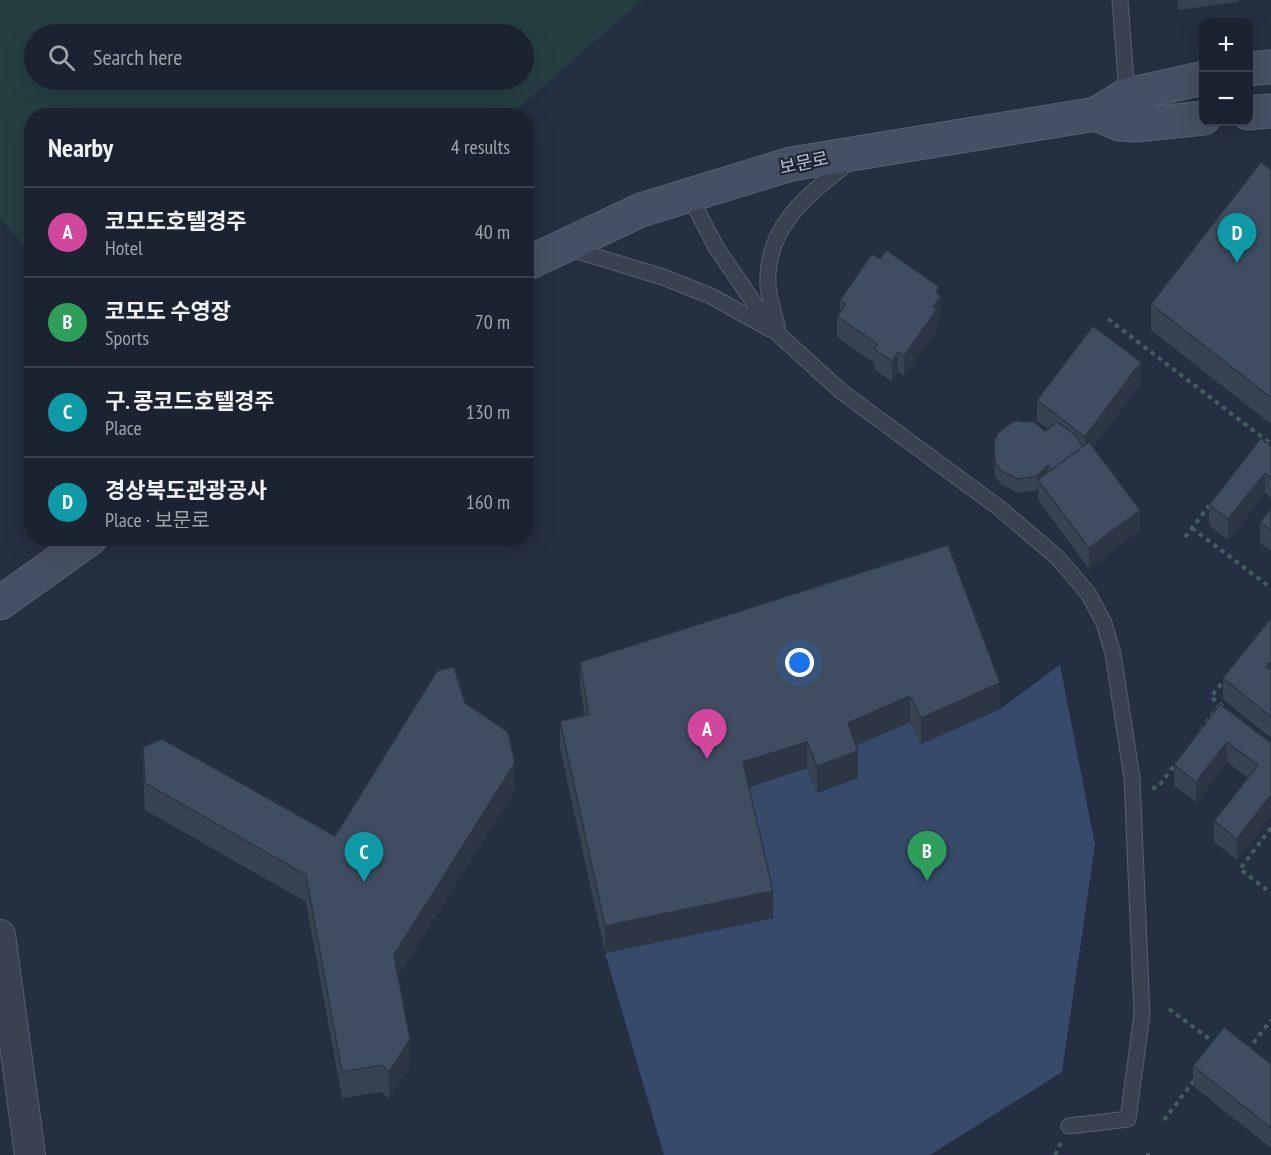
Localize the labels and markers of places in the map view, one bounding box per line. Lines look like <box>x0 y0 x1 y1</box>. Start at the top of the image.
pin: D <box>1218 214 1256 263</box>
pin: A <box>688 710 726 759</box>
pin: C <box>344 832 384 882</box>
pin: B <box>908 832 946 881</box>

